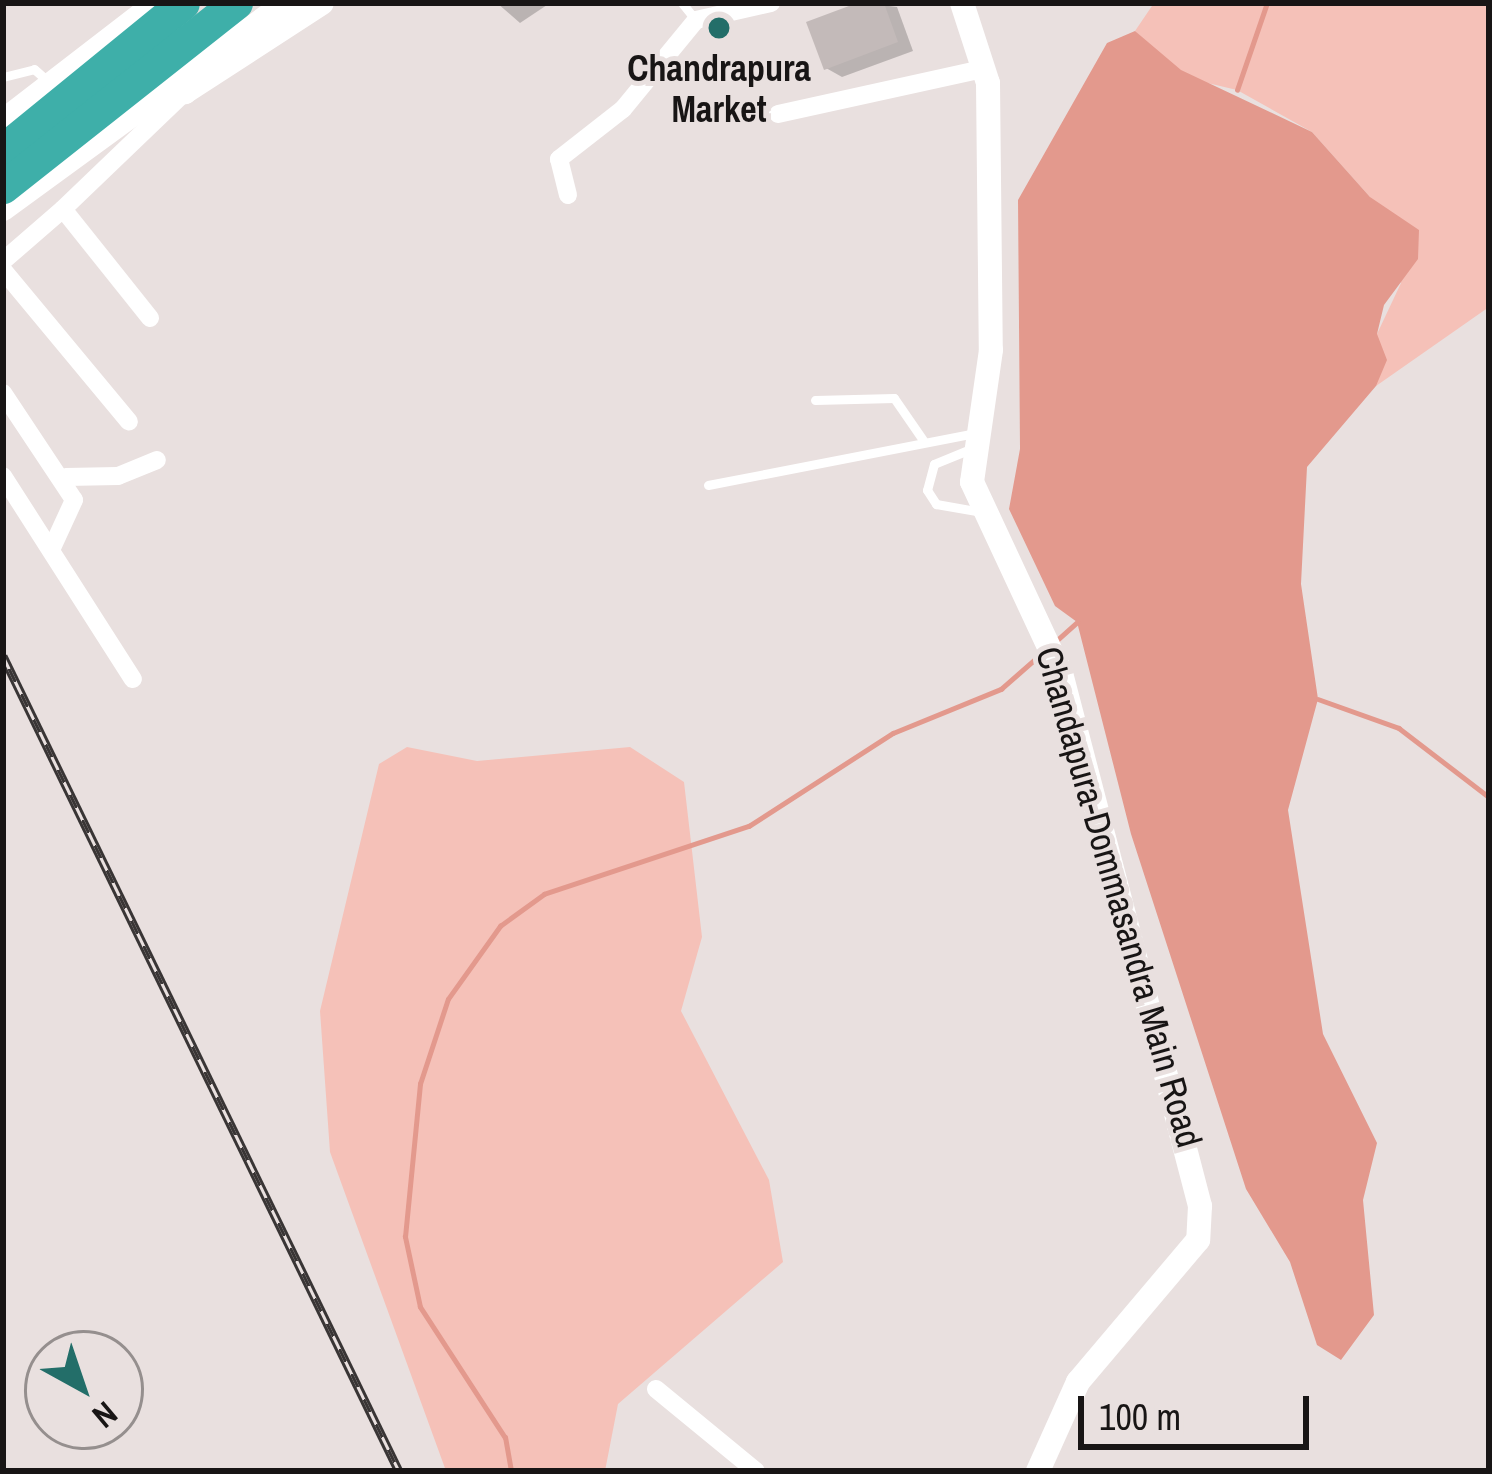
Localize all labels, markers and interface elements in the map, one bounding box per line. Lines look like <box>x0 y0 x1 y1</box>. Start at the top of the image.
marker: Chandrapura Market <box>706 15 732 41</box>
place label: Chandrapura Market <box>627 46 811 131</box>
street label: Chandapura-Dommasandra Main Road <box>1027 642 1211 1152</box>
north arrow <box>24 1330 144 1450</box>
scale bar <box>1084 1372 1315 1446</box>
text: N <box>84 1392 127 1438</box>
text: 100 m <box>1099 1393 1181 1441</box>

